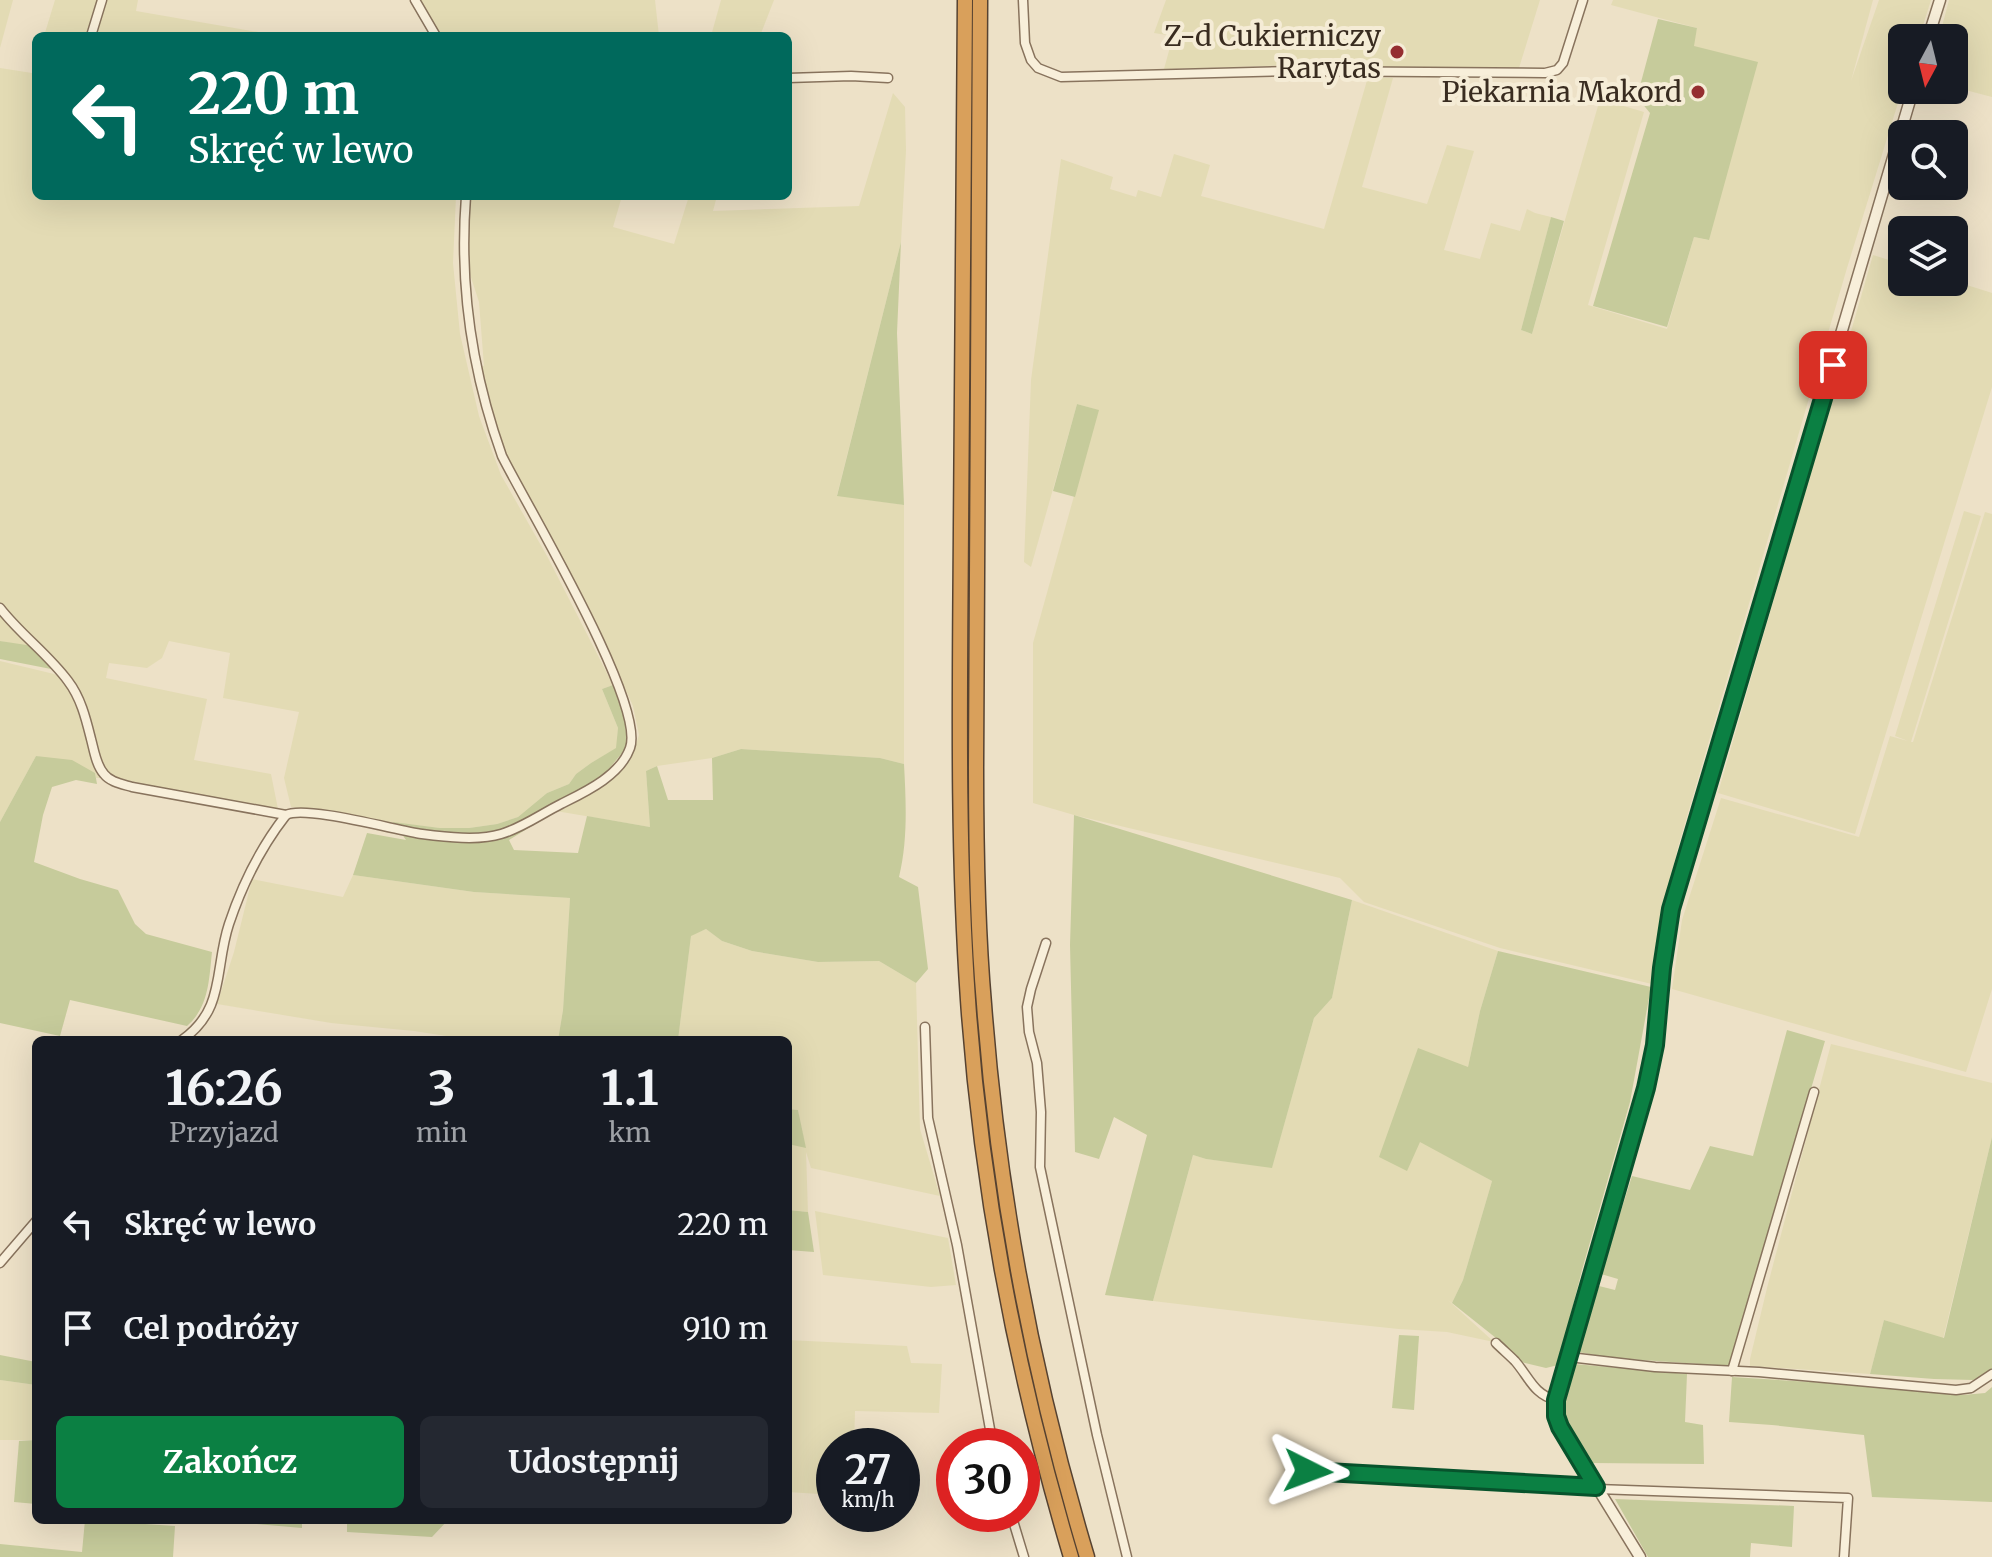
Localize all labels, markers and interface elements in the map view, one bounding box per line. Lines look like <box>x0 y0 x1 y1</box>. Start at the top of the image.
place label: Z-d Cukierniczy Rarytas <box>1164 18 1382 86</box>
north arrow <box>1888 24 1968 104</box>
map controls <box>1888 24 1968 296</box>
marker: Z-d Cukierniczy Rarytas <box>1388 43 1406 61</box>
text: 220 m <box>188 59 359 129</box>
icon: left <box>56 64 160 168</box>
place label: Piekarnia Makord <box>1441 74 1682 110</box>
marker: Piekarnia Makord <box>1689 83 1707 101</box>
button: search <box>1888 120 1968 200</box>
text: Skręć w lewo <box>188 128 413 173</box>
button: layers <box>1888 216 1968 296</box>
pin <box>1799 331 1867 399</box>
icon: arrive <box>1811 343 1855 387</box>
text: 16:26 <box>165 1058 283 1118</box>
text: 3 <box>428 1058 456 1118</box>
text: 1.1 <box>601 1058 659 1118</box>
text: Przyjazd <box>169 1116 279 1149</box>
text: min <box>416 1116 468 1149</box>
text: km <box>609 1116 651 1149</box>
icon: left <box>56 1202 100 1246</box>
text: Skręć w lewo <box>124 1205 316 1243</box>
text: 220 m <box>677 1205 768 1243</box>
icon: arrive <box>56 1306 100 1350</box>
text: Cel podróży <box>124 1309 299 1347</box>
text: 910 m <box>682 1309 768 1347</box>
button: Zakończ <box>56 1416 404 1508</box>
button: Udostępnij <box>420 1416 768 1508</box>
speed limit sign: 30 <box>936 1428 1040 1532</box>
position arrow <box>1266 1429 1350 1513</box>
text: 27 <box>845 1445 891 1495</box>
text: km/h <box>842 1487 894 1512</box>

